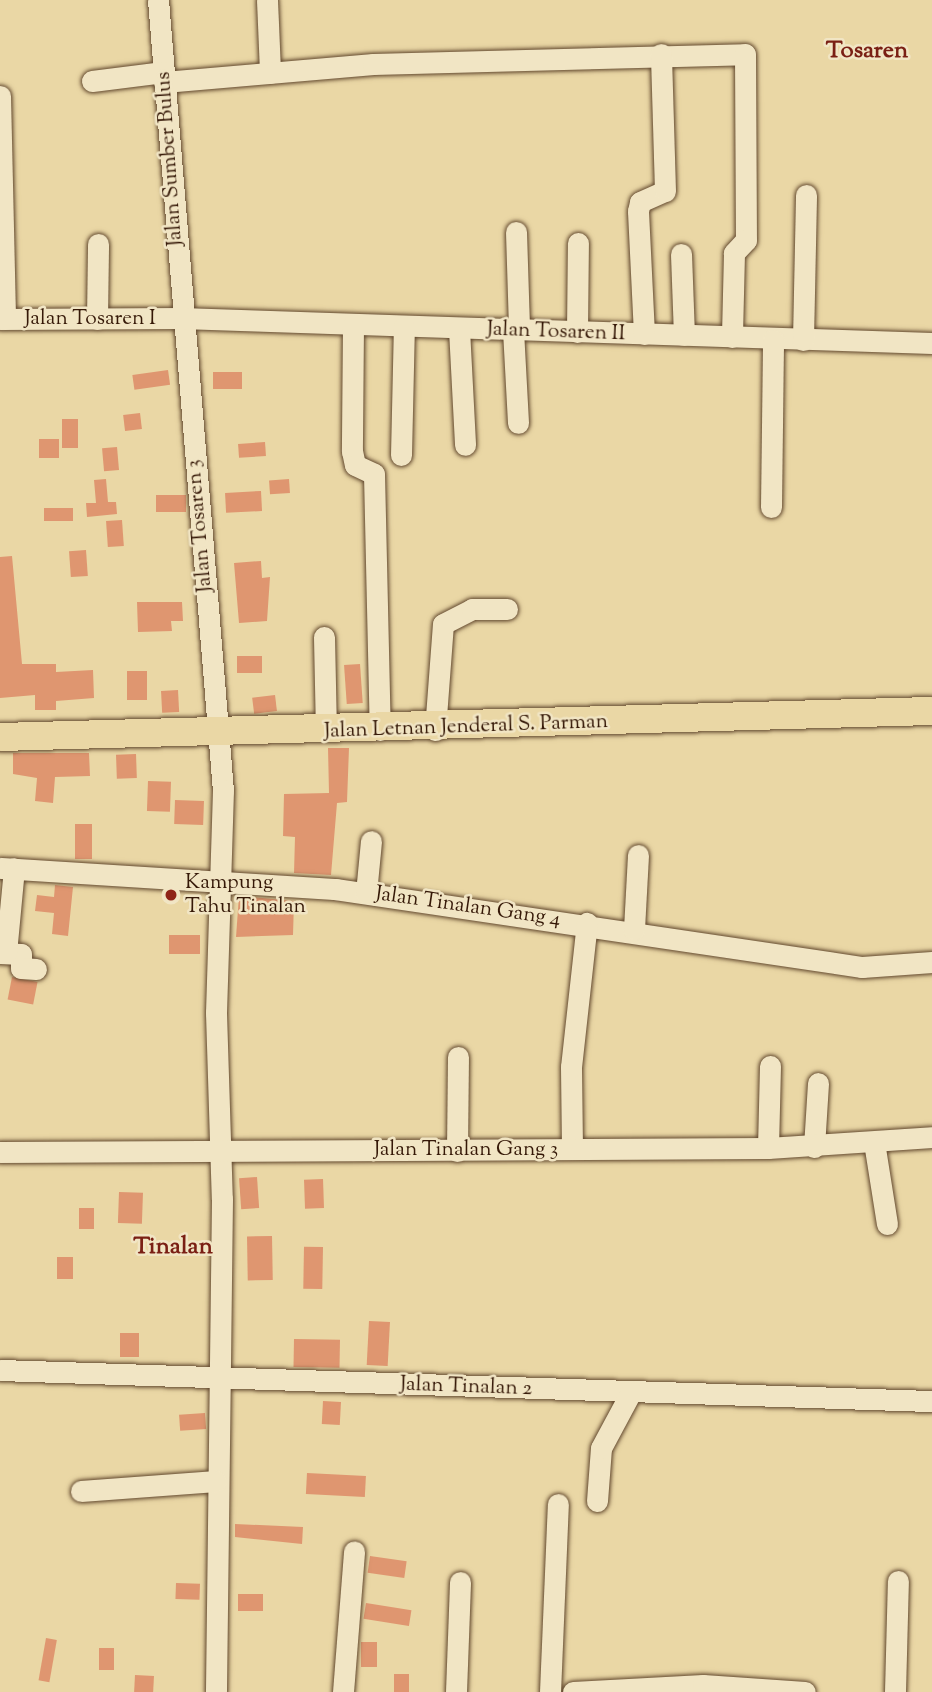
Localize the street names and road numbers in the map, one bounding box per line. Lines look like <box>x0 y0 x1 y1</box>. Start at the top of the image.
street label: Jalan Sumber Bulus <box>151 71 189 247</box>
street label: Jalan Tosaren I <box>24 306 156 332</box>
street label: Jalan Tosaren II <box>486 317 626 347</box>
street label: Jalan Tosaren 3 <box>182 459 218 593</box>
street label: Jalan Letnan Jenderal S. Parman <box>324 709 608 745</box>
street label: Jalan Tinalan Gang 4 <box>374 882 562 932</box>
street label: Jalan Tinalan Gang 3 <box>374 1137 558 1163</box>
street label: Jalan Tinalan 2 <box>399 1372 533 1402</box>

